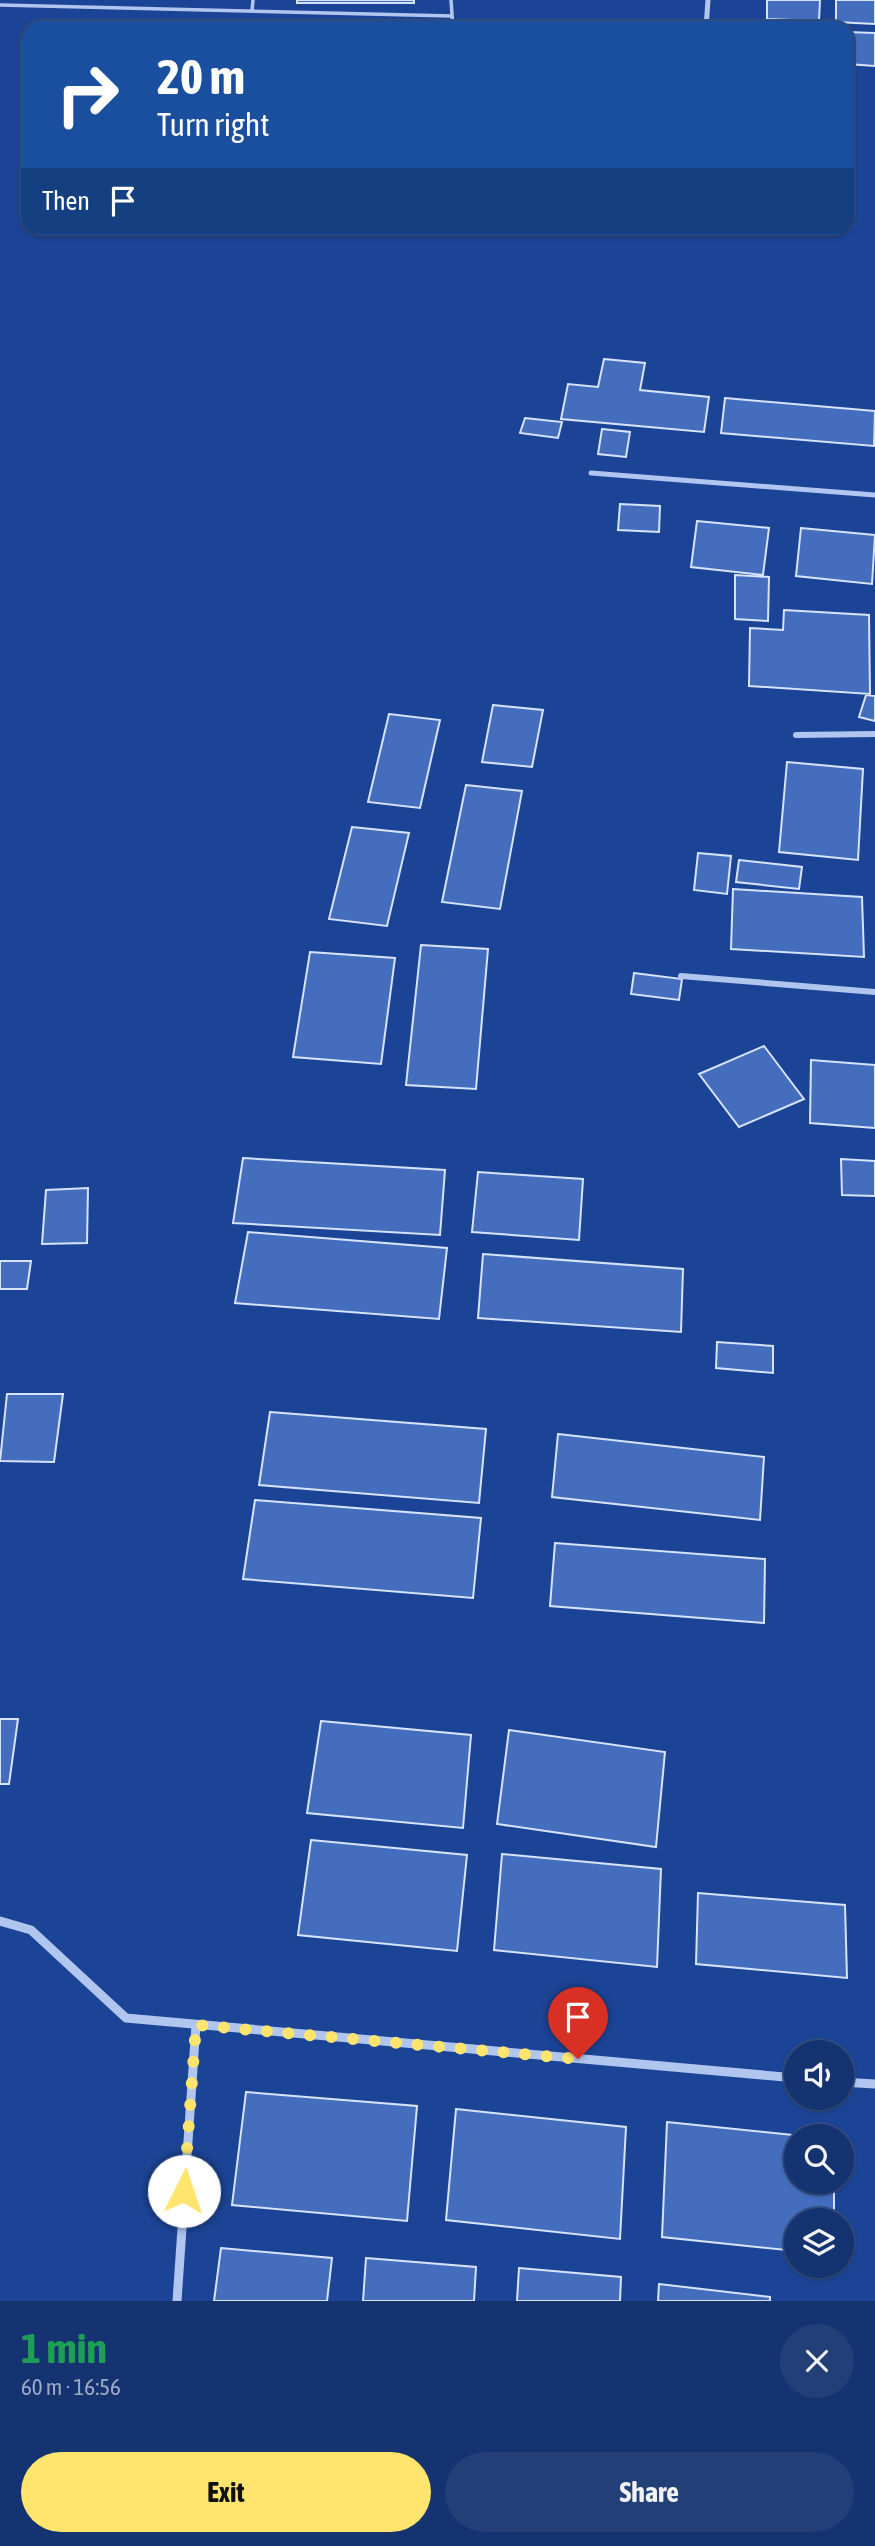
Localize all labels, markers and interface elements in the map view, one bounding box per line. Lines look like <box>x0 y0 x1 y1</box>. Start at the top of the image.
text: 20 m <box>157 48 245 104</box>
icon: right <box>42 49 133 140</box>
text: Turn right <box>157 106 270 143</box>
icon: arrive <box>104 182 142 220</box>
text: Then <box>42 186 90 216</box>
pin <box>548 1987 608 2059</box>
icon: arrive <box>559 1998 597 2036</box>
map controls <box>784 2040 854 2278</box>
button: sound <box>784 2040 854 2110</box>
button: search <box>784 2124 854 2194</box>
position arrow <box>147 2154 221 2228</box>
button: layers <box>784 2208 854 2278</box>
text: 1 min <box>21 2324 107 2372</box>
button: close <box>780 2324 854 2398</box>
text: 60 m · 16:56 <box>21 2374 121 2400</box>
button: Exit <box>21 2452 431 2532</box>
button: Share <box>445 2452 854 2532</box>

